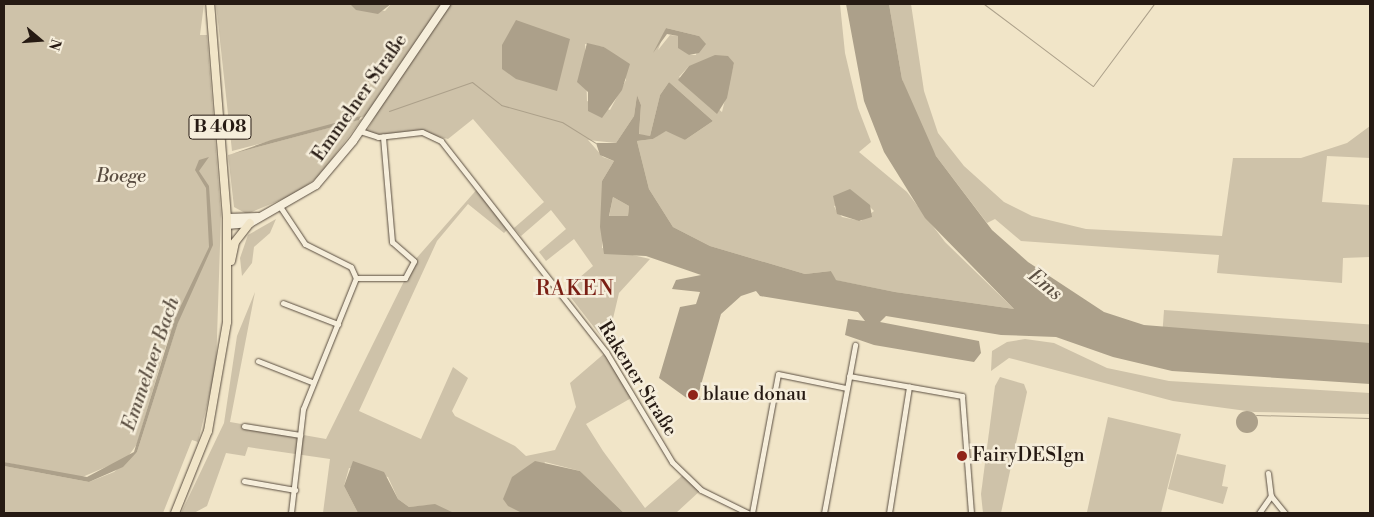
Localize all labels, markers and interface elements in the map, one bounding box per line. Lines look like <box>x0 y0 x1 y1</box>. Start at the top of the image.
north arrow <box>15 15 65 65</box>
street label: Emmelner Straße <box>308 30 412 166</box>
text: N <box>44 37 65 53</box>
road number: B 408 <box>188 111 252 142</box>
park label: Boege <box>96 166 146 188</box>
water label: Ems <box>1023 264 1067 306</box>
district label: RAKEN <box>535 276 615 302</box>
water label: Emmelner Bach <box>117 294 185 434</box>
street label: Rakener Straße <box>593 317 681 441</box>
place label: blaue donau <box>703 384 807 406</box>
marker: blaue donau <box>687 389 699 401</box>
place label: FairyDESIgn <box>972 445 1085 467</box>
marker: FairyDESIgn <box>956 450 968 462</box>

